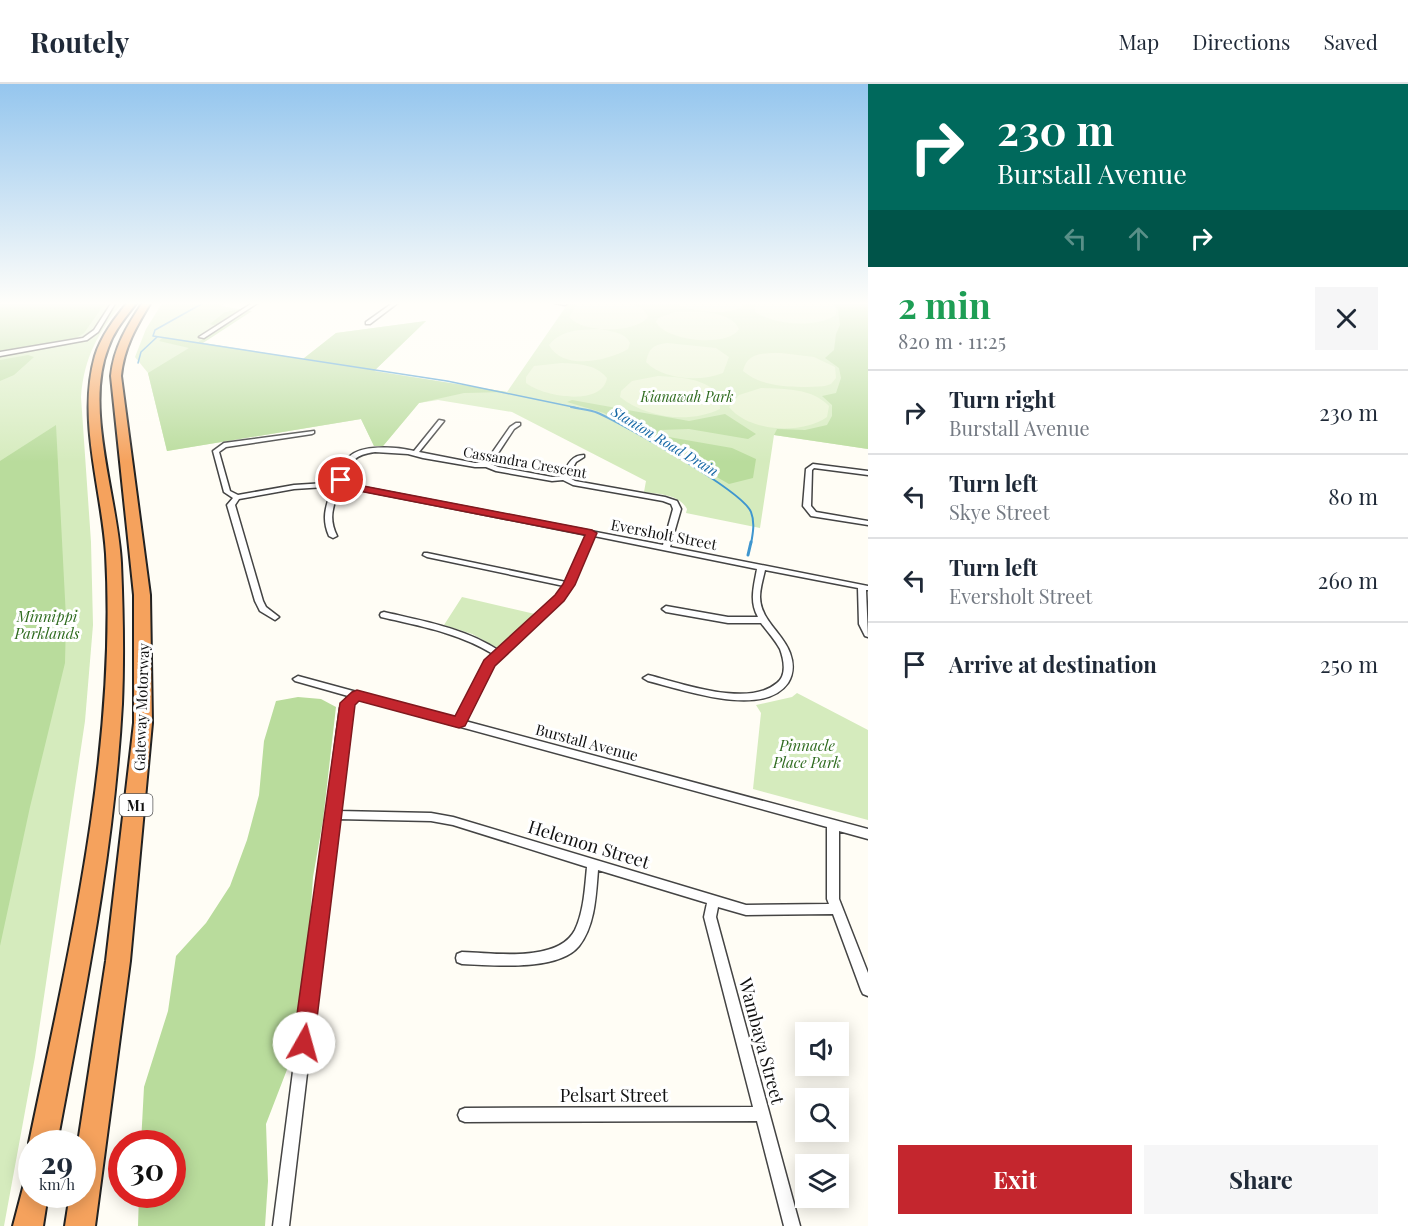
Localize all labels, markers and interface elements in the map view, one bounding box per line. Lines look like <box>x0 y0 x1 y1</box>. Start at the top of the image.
text: Routely <box>30 23 129 60</box>
text: Map <box>1118 27 1159 55</box>
text: Directions <box>1192 27 1290 55</box>
text: Saved <box>1323 27 1378 55</box>
text: 230 m <box>997 101 1114 157</box>
icon: right <box>898 108 976 186</box>
text: Burstall Avenue <box>997 155 1187 191</box>
icon: left <box>1059 222 1092 255</box>
icon: ahead <box>1122 222 1155 255</box>
icon: right <box>1185 222 1218 255</box>
text: 2 min <box>898 280 991 328</box>
button: close <box>1315 287 1378 350</box>
text: 820 m · 11:25 <box>898 327 1006 354</box>
text: Turn right <box>949 384 1055 414</box>
park label: Kianawah Park <box>639 387 734 406</box>
icon: right <box>898 396 931 429</box>
text: 230 m <box>1319 397 1378 427</box>
water label: Stanton Road Drain <box>607 401 722 480</box>
text: Burstall Avenue <box>949 414 1090 441</box>
street label: Cassandra Crescent <box>462 442 589 482</box>
pin <box>315 454 366 505</box>
icon: arrive <box>324 463 357 496</box>
text: Turn left <box>949 468 1038 498</box>
icon: left <box>898 480 931 513</box>
text: 80 m <box>1328 481 1378 511</box>
text: Skye Street <box>949 498 1050 525</box>
street label: Eversholt Street <box>609 514 719 554</box>
text: Turn left <box>949 552 1038 582</box>
icon: left <box>898 564 931 597</box>
text: 260 m <box>1318 565 1378 595</box>
text: Eversholt Street <box>949 582 1092 609</box>
park label: Minnippi Parklands <box>13 606 80 643</box>
street label: Gateway Motorway <box>129 642 153 771</box>
icon: arrive <box>898 648 931 681</box>
text: Arrive at destination <box>949 649 1157 679</box>
text: 250 m <box>1320 649 1378 679</box>
street label: Burstall Avenue <box>533 719 641 765</box>
park label: Pinnacle Place Park <box>772 735 841 772</box>
road number: M1 <box>120 794 152 816</box>
street label: Helemon Street <box>525 814 653 874</box>
street label: Wambaya Street <box>733 974 791 1107</box>
position arrow <box>272 1011 336 1075</box>
map controls <box>795 1022 849 1208</box>
button: sound <box>795 1022 849 1076</box>
street label: Pelsart Street <box>560 1083 669 1107</box>
button: search <box>795 1088 849 1142</box>
speed limit sign: 30 <box>108 1130 186 1208</box>
text: 29 <box>41 1142 73 1182</box>
button: Exit <box>898 1145 1132 1214</box>
button: Share <box>1144 1145 1378 1214</box>
button: layers <box>795 1154 849 1208</box>
text: km/h <box>39 1174 75 1194</box>

